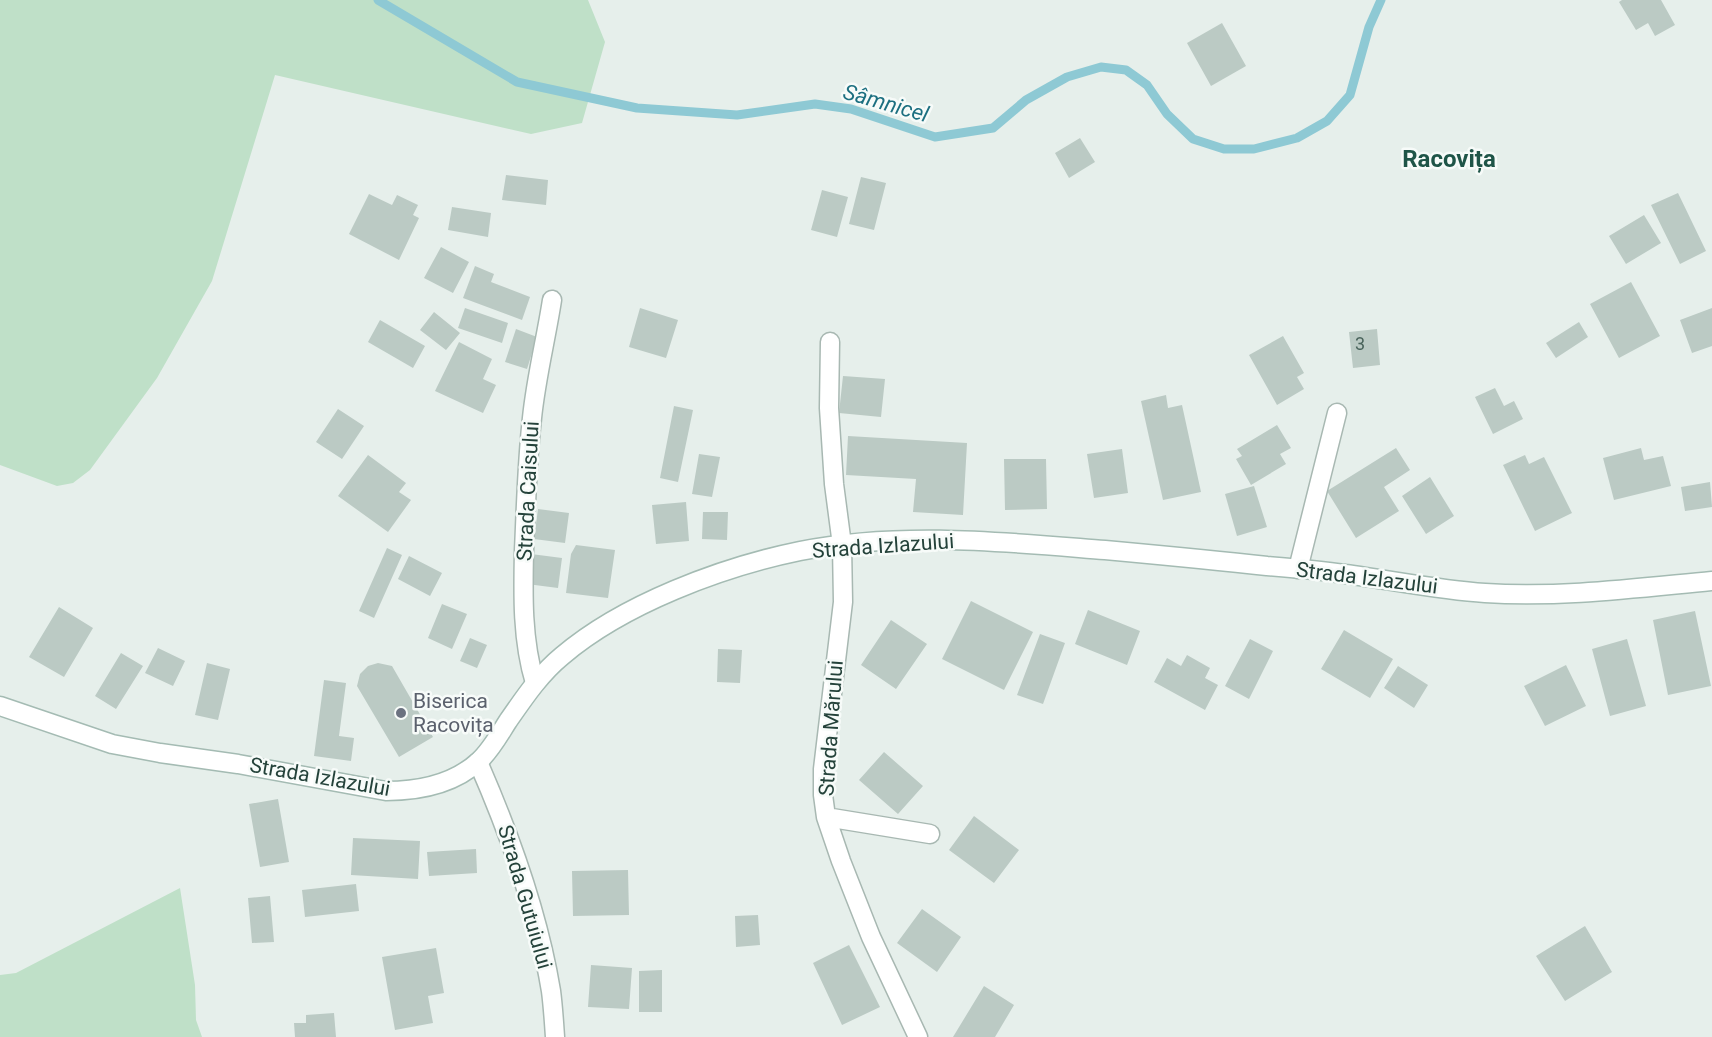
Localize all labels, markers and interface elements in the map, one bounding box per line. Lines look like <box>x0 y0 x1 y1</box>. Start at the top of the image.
water label: Sâmnicel <box>840 79 932 127</box>
district label: Racovița <box>1402 145 1496 173</box>
house number: 3 <box>1355 333 1365 354</box>
street label: Strada Caisului <box>512 420 544 562</box>
street label: Strada Izlazului <box>811 529 955 563</box>
street label: Strada Izlazului <box>1295 557 1439 599</box>
street label: Strada Mărului <box>814 659 848 797</box>
place label: Biserica Racovița <box>413 689 494 738</box>
marker: Biserica Racovița <box>394 706 408 720</box>
street label: Strada Izlazului <box>248 753 392 801</box>
street label: Strada Gutuiului <box>493 822 557 972</box>

